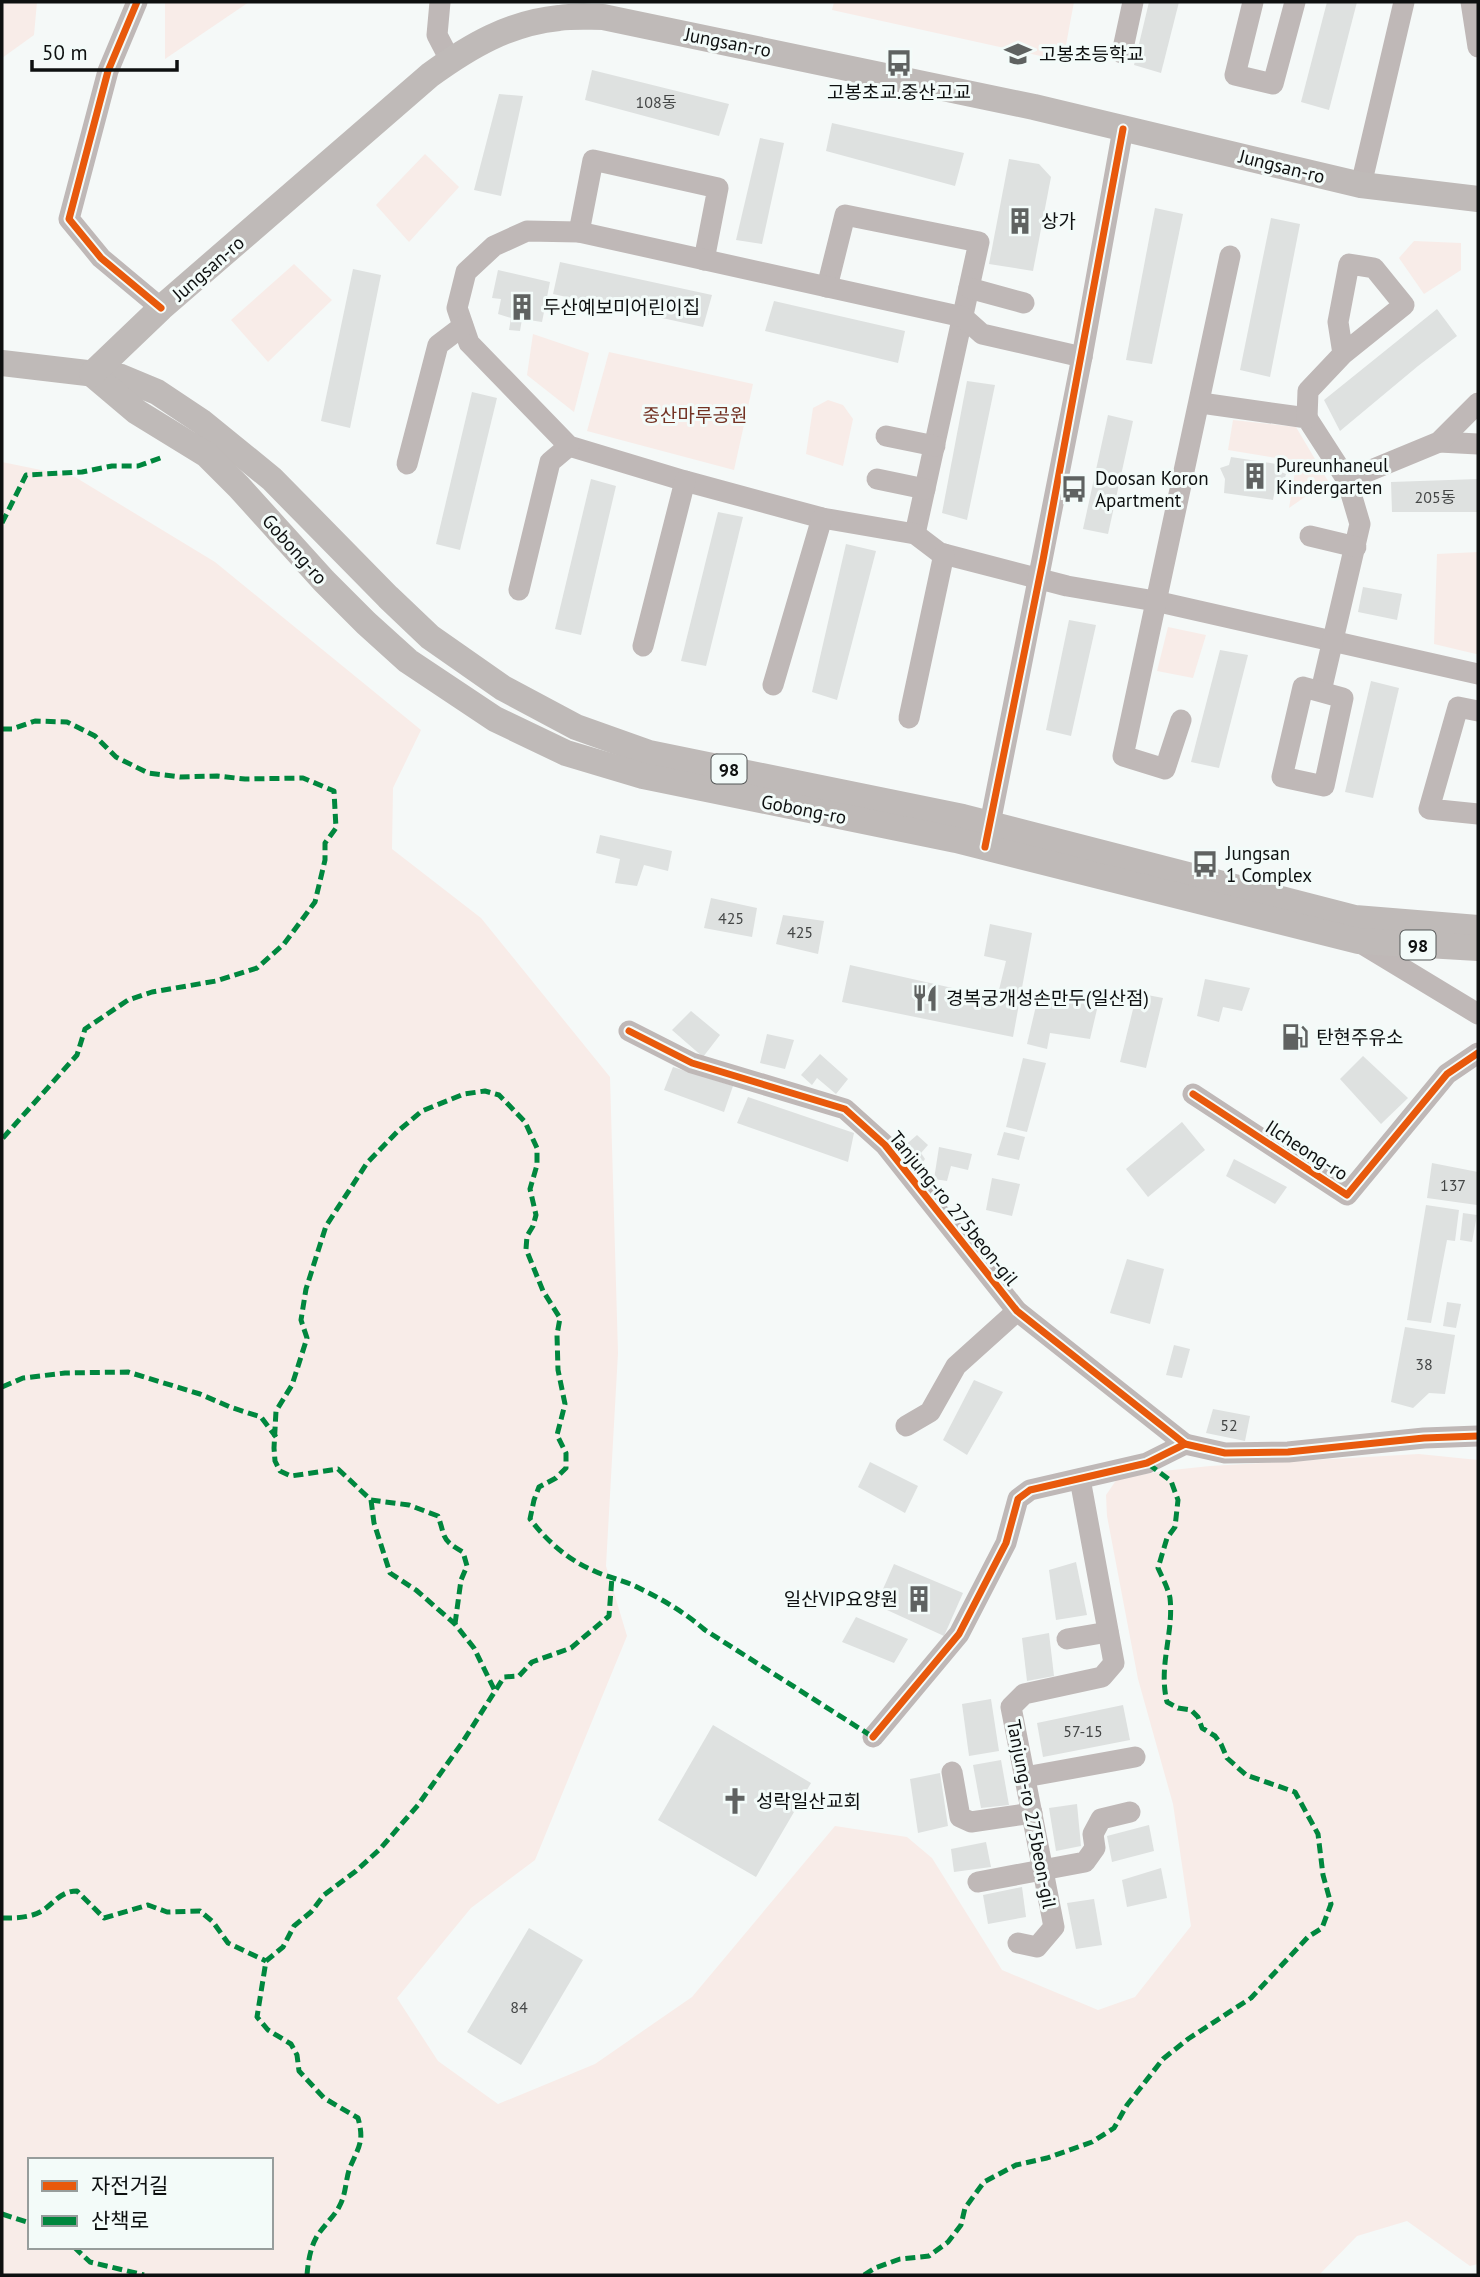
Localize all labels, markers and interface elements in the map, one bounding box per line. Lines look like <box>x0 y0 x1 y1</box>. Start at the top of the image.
street label: Jungsan-ro <box>682 22 773 62</box>
scale bar <box>32 28 177 72</box>
text: 50 m <box>42 39 88 66</box>
school or university icon: 고봉초등학교 <box>1003 39 1033 69</box>
place label: 고봉초등학교 <box>1039 42 1144 66</box>
bus stop icon: 고봉초교.중산고교 <box>884 48 914 78</box>
place label: 고봉초교.중산고교 <box>827 80 971 104</box>
house number: 108동 <box>636 92 677 112</box>
street label: Jungsan-ro <box>1236 144 1327 188</box>
building icon: 상가 <box>1005 206 1035 236</box>
place label: 상가 <box>1041 209 1076 233</box>
street label: Jungsan-ro <box>166 230 249 306</box>
building icon: 두산예보미어린이집 <box>507 292 537 322</box>
place label: 두산예보미어린이집 <box>543 295 700 319</box>
park label: 중산마루공원 <box>643 403 747 427</box>
place label: Pureunhaneul Kindergarten <box>1276 453 1389 499</box>
building icon: Pureunhaneul Kindergarten <box>1240 461 1270 491</box>
place label: Doosan Koron Apartment <box>1095 466 1209 512</box>
bus stop icon: Doosan Koron Apartment <box>1059 474 1089 504</box>
house number: 205동 <box>1415 487 1456 507</box>
street label: Gobong-ro <box>257 509 333 589</box>
road number: 98 <box>712 754 746 784</box>
street label: Gobong-ro <box>759 789 849 829</box>
place label: Jungsan 1 Complex <box>1225 841 1312 887</box>
bus stop icon: Jungsan 1 Complex <box>1190 849 1220 879</box>
house number: 425 <box>718 908 744 928</box>
house number: 425 <box>787 922 813 942</box>
road number: 98 <box>1400 930 1436 960</box>
restaurant icon: 경복궁개성손만두(일산점) <box>910 983 940 1013</box>
place label: 경복궁개성손만두(일산점) <box>946 986 1149 1010</box>
fuel station icon: 탄현주유소 <box>1280 1022 1310 1052</box>
place label: 탄현주유소 <box>1316 1025 1403 1049</box>
street label: Ilcheong-ro <box>1261 1114 1353 1186</box>
street label: Tanjung-ro 275beon-gil <box>884 1126 1024 1290</box>
house number: 137 <box>1440 1175 1466 1195</box>
house number: 38 <box>1415 1354 1433 1374</box>
house number: 52 <box>1220 1415 1238 1435</box>
building icon: 일산VIP요양원 <box>904 1584 934 1614</box>
place label: 일산VIP요양원 <box>784 1587 898 1611</box>
street label: Tanjung-ro 275beon-gil <box>1002 1718 1062 1911</box>
house number: 57-15 <box>1063 1721 1103 1741</box>
church icon: 성락일산교회 <box>720 1786 750 1816</box>
place label: 성락일산교회 <box>756 1789 861 1813</box>
house number: 84 <box>510 1997 528 2017</box>
legend <box>28 2158 273 2249</box>
text: 자전거길 <box>91 2172 168 2199</box>
text: 산책로 <box>91 2207 149 2234</box>

